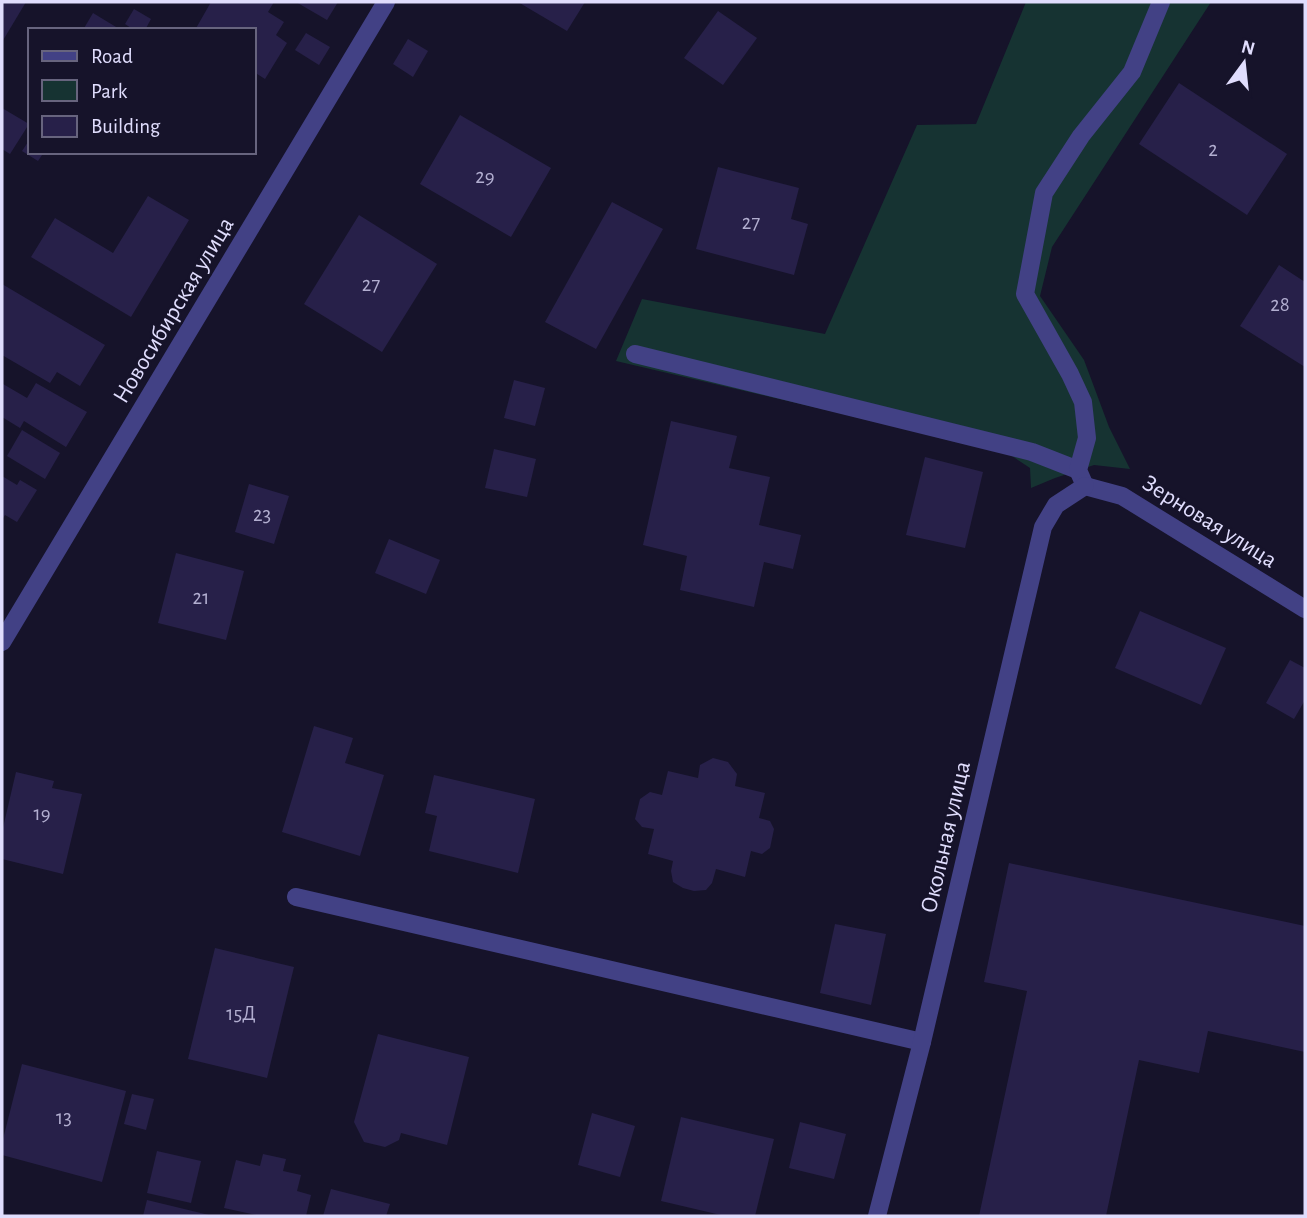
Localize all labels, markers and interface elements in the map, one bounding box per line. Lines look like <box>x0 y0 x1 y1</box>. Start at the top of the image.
legend <box>28 28 256 154</box>
north arrow <box>1209 28 1279 98</box>
text: N <box>1239 37 1257 59</box>
text: Road <box>91 46 133 67</box>
text: Park <box>91 81 128 102</box>
text: Building <box>91 116 161 137</box>
house number: 2 <box>1208 139 1218 160</box>
house number: 29 <box>475 166 495 187</box>
house number: 27 <box>742 212 760 233</box>
street label: Новосибирская улица <box>109 213 239 408</box>
house number: 27 <box>362 274 380 295</box>
house number: 28 <box>1270 294 1290 315</box>
street label: Зерновая улица <box>1138 471 1281 573</box>
house number: 23 <box>253 504 271 525</box>
house number: 21 <box>193 587 209 608</box>
street label: Окольная улица <box>917 759 975 915</box>
house number: 19 <box>33 803 51 824</box>
house number: 15Д <box>226 1003 256 1024</box>
house number: 13 <box>56 1107 72 1128</box>

